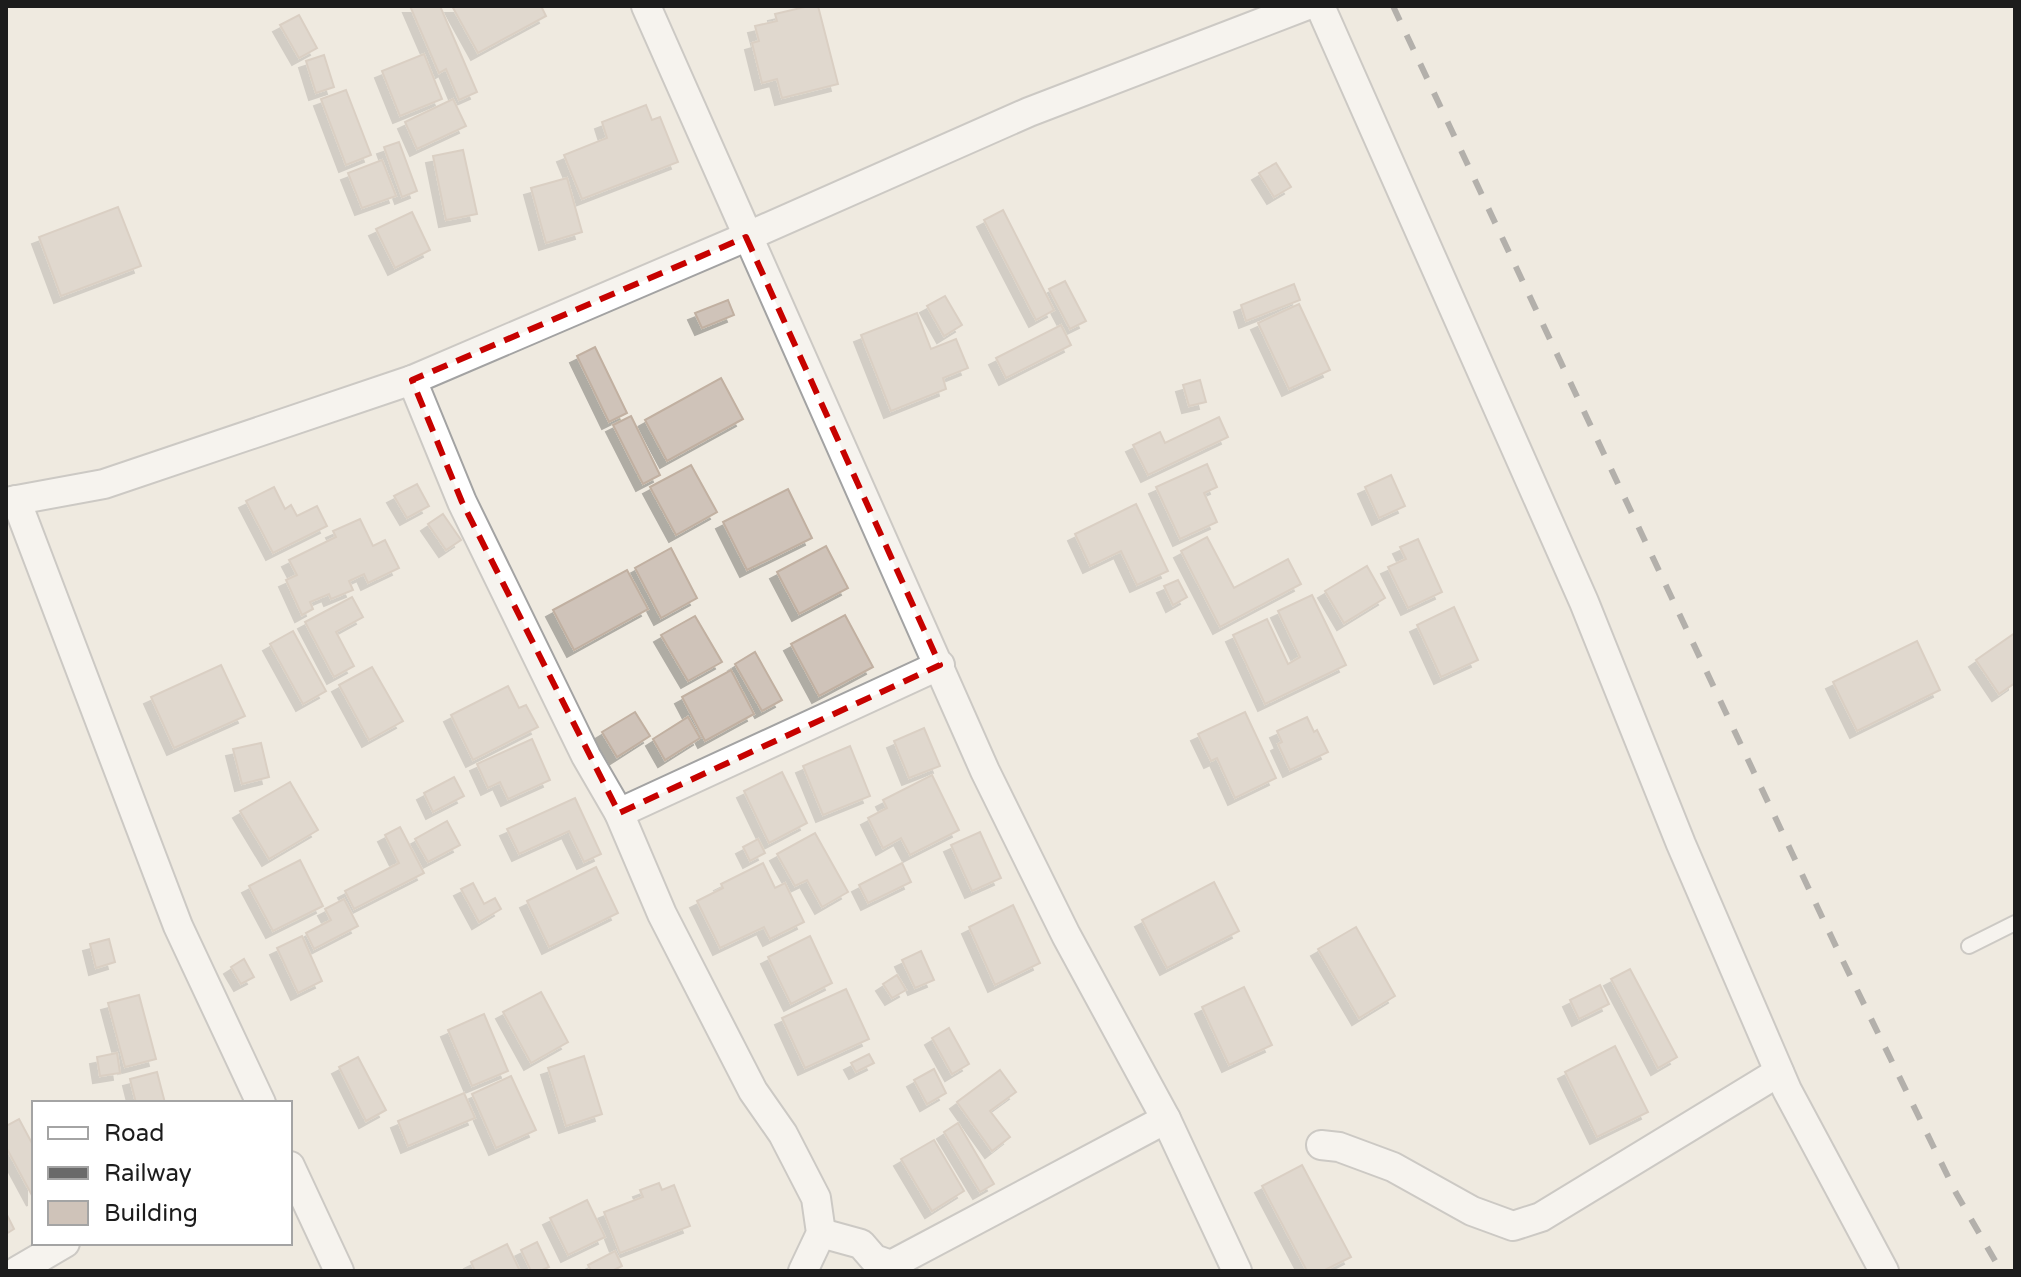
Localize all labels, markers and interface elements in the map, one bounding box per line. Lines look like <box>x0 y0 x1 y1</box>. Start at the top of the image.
legend <box>32 1101 292 1245</box>
text: Road <box>104 1119 164 1148</box>
text: Railway <box>104 1159 192 1188</box>
text: Building <box>104 1199 198 1228</box>

